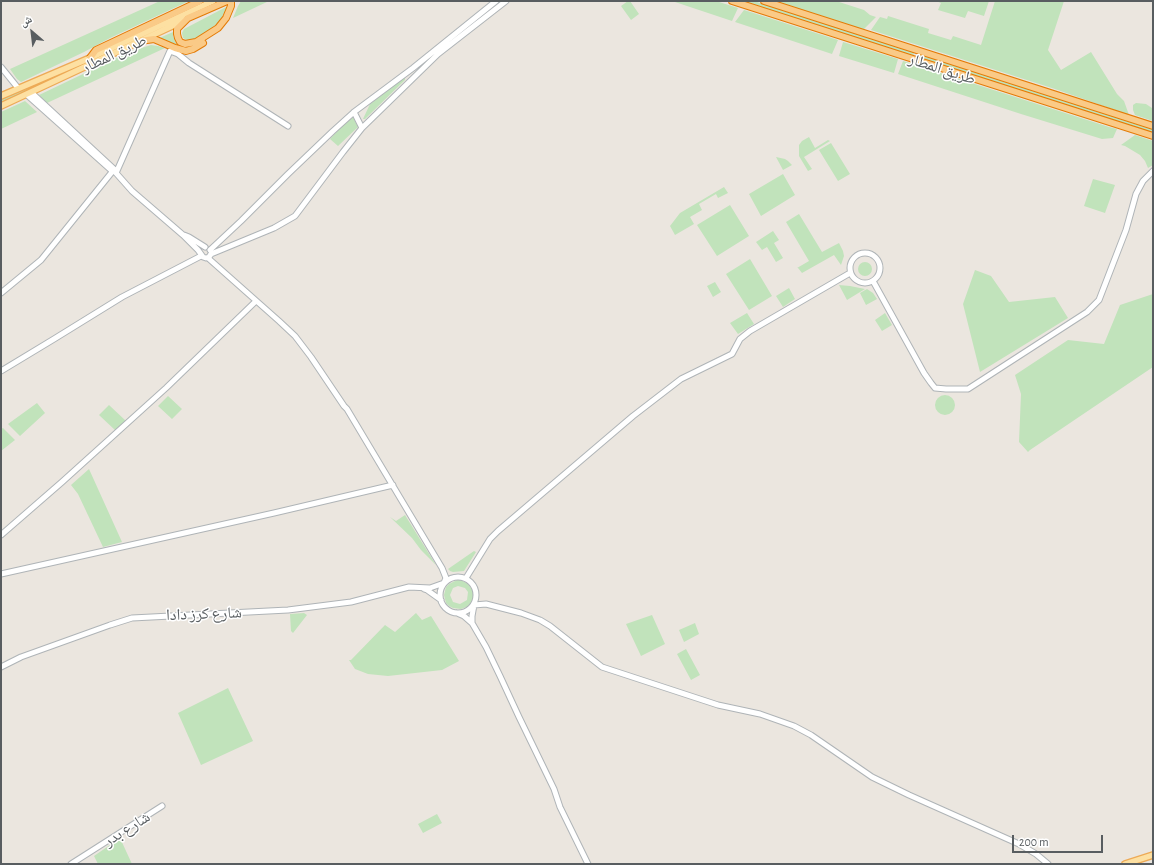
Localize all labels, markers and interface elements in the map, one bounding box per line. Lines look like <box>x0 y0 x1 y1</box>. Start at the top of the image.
north arrow <box>12 12 52 52</box>
text: ش <box>18 13 34 29</box>
street label: طريق المطار <box>78 31 150 77</box>
street label: طريق المطار <box>906 49 978 89</box>
street label: شارع كرز دادا <box>166 603 242 625</box>
street label: شارع بدر <box>100 807 154 851</box>
scale bar <box>1014 827 1105 853</box>
text: 200 m <box>1019 836 1049 848</box>

